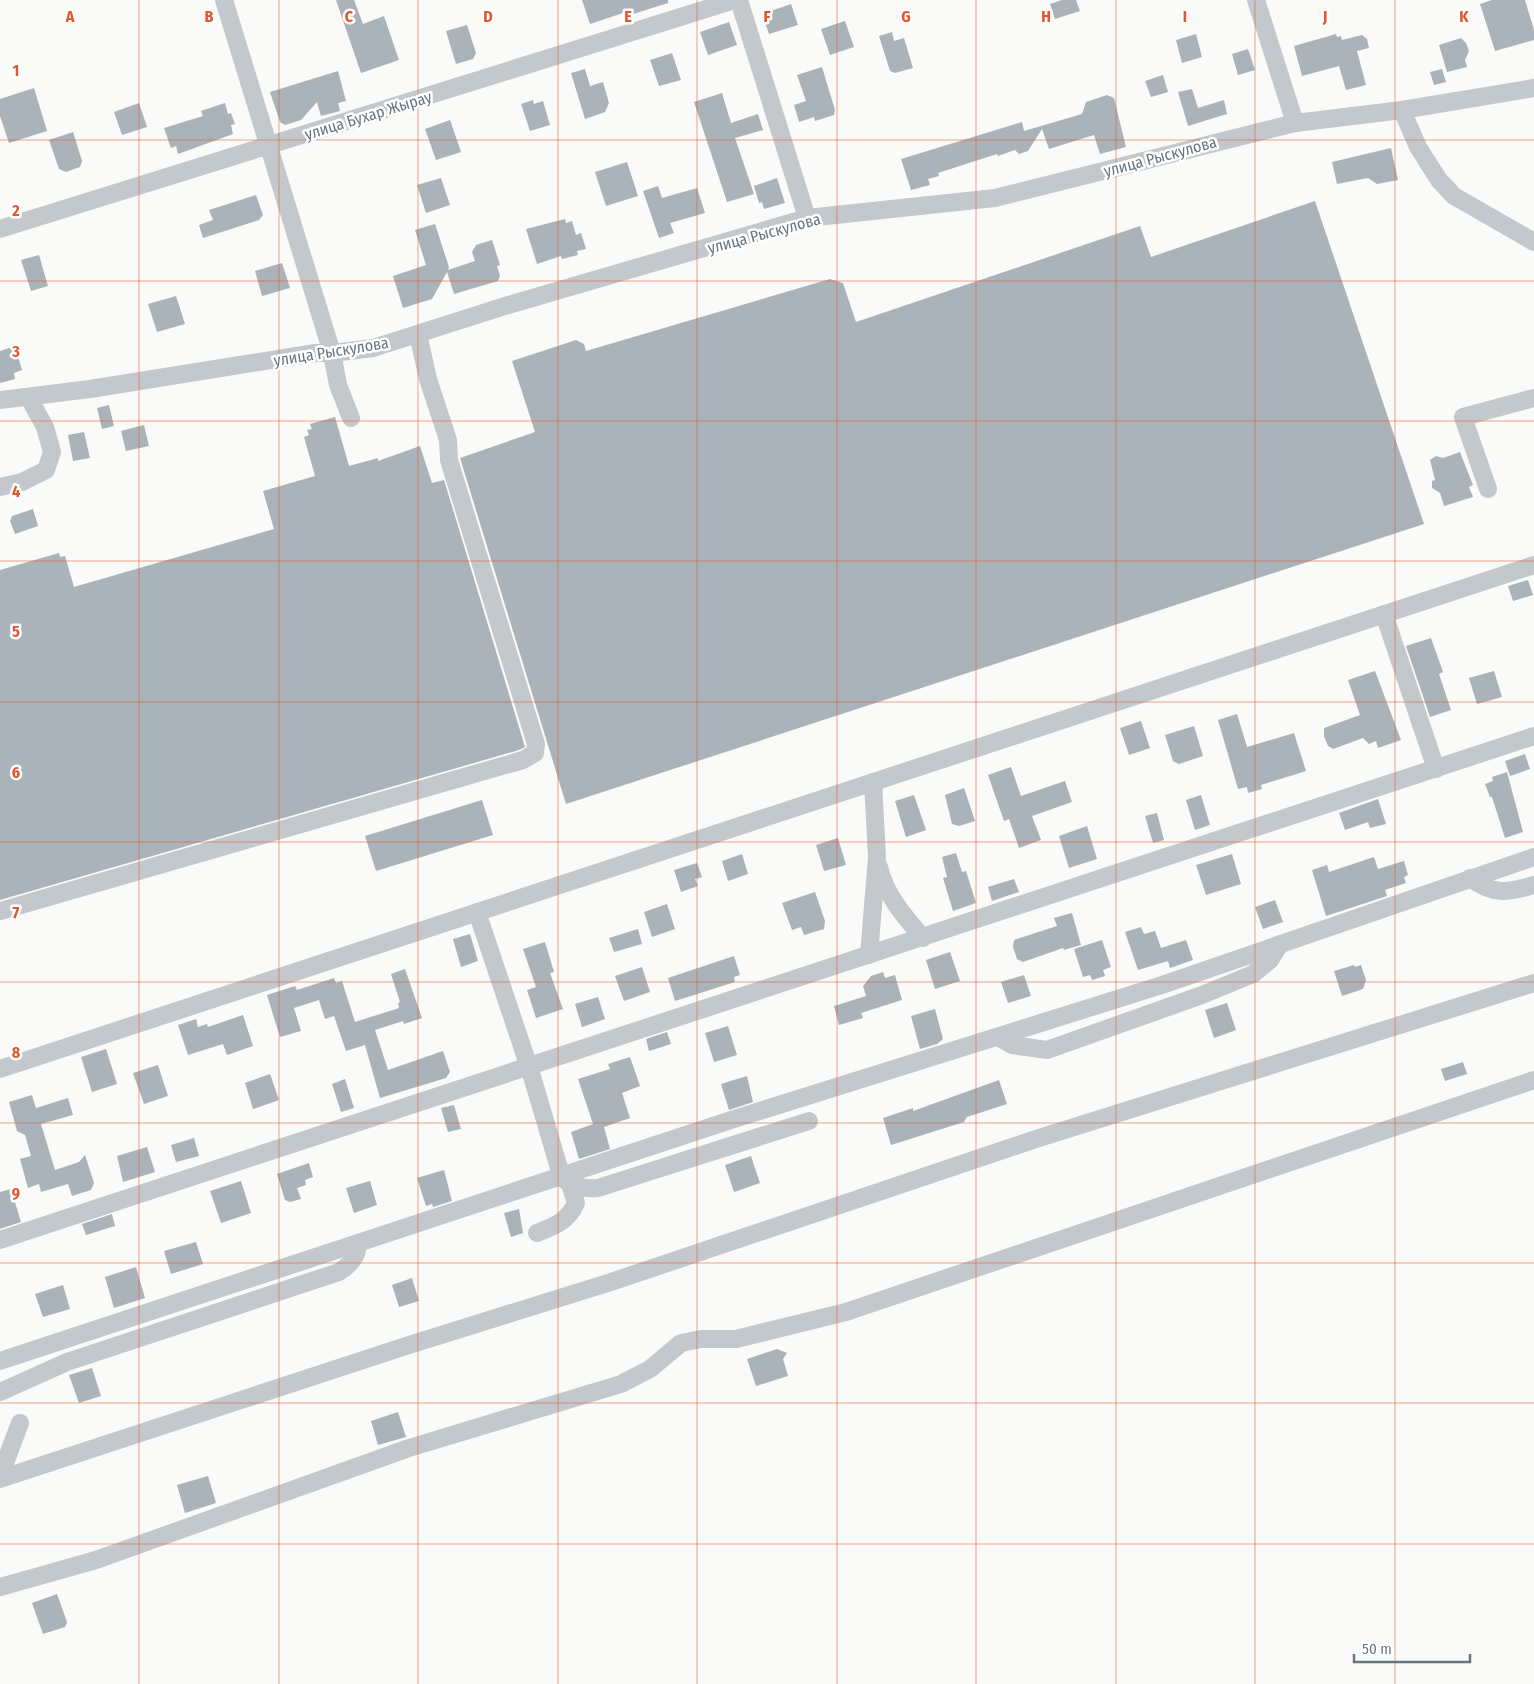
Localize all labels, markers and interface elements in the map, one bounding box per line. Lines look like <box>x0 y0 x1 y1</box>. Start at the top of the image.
text: A <box>65 7 75 26</box>
text: B <box>205 7 214 26</box>
text: C <box>345 7 354 26</box>
text: D <box>483 7 493 26</box>
text: E <box>624 7 632 26</box>
text: F <box>763 7 771 26</box>
text: G <box>901 7 911 26</box>
text: H <box>1041 7 1051 26</box>
text: I <box>1183 7 1187 26</box>
text: J <box>1322 7 1327 26</box>
text: K <box>1459 7 1469 26</box>
text: 1 <box>13 61 19 80</box>
street label: улица Бухар Жырау <box>302 87 435 144</box>
street label: улица Рыскулова <box>1102 132 1219 181</box>
text: 2 <box>11 201 20 220</box>
street label: улица Рыскулова <box>706 209 823 258</box>
street label: улица Рыскулова <box>272 333 390 370</box>
text: 3 <box>11 342 20 361</box>
text: 4 <box>12 482 20 501</box>
text: 5 <box>12 622 20 641</box>
text: 6 <box>12 763 20 782</box>
text: 7 <box>13 903 20 922</box>
text: 8 <box>12 1043 21 1062</box>
text: 9 <box>12 1184 20 1203</box>
scale bar <box>1354 1632 1470 1664</box>
text: 50 m <box>1362 1640 1392 1658</box>

